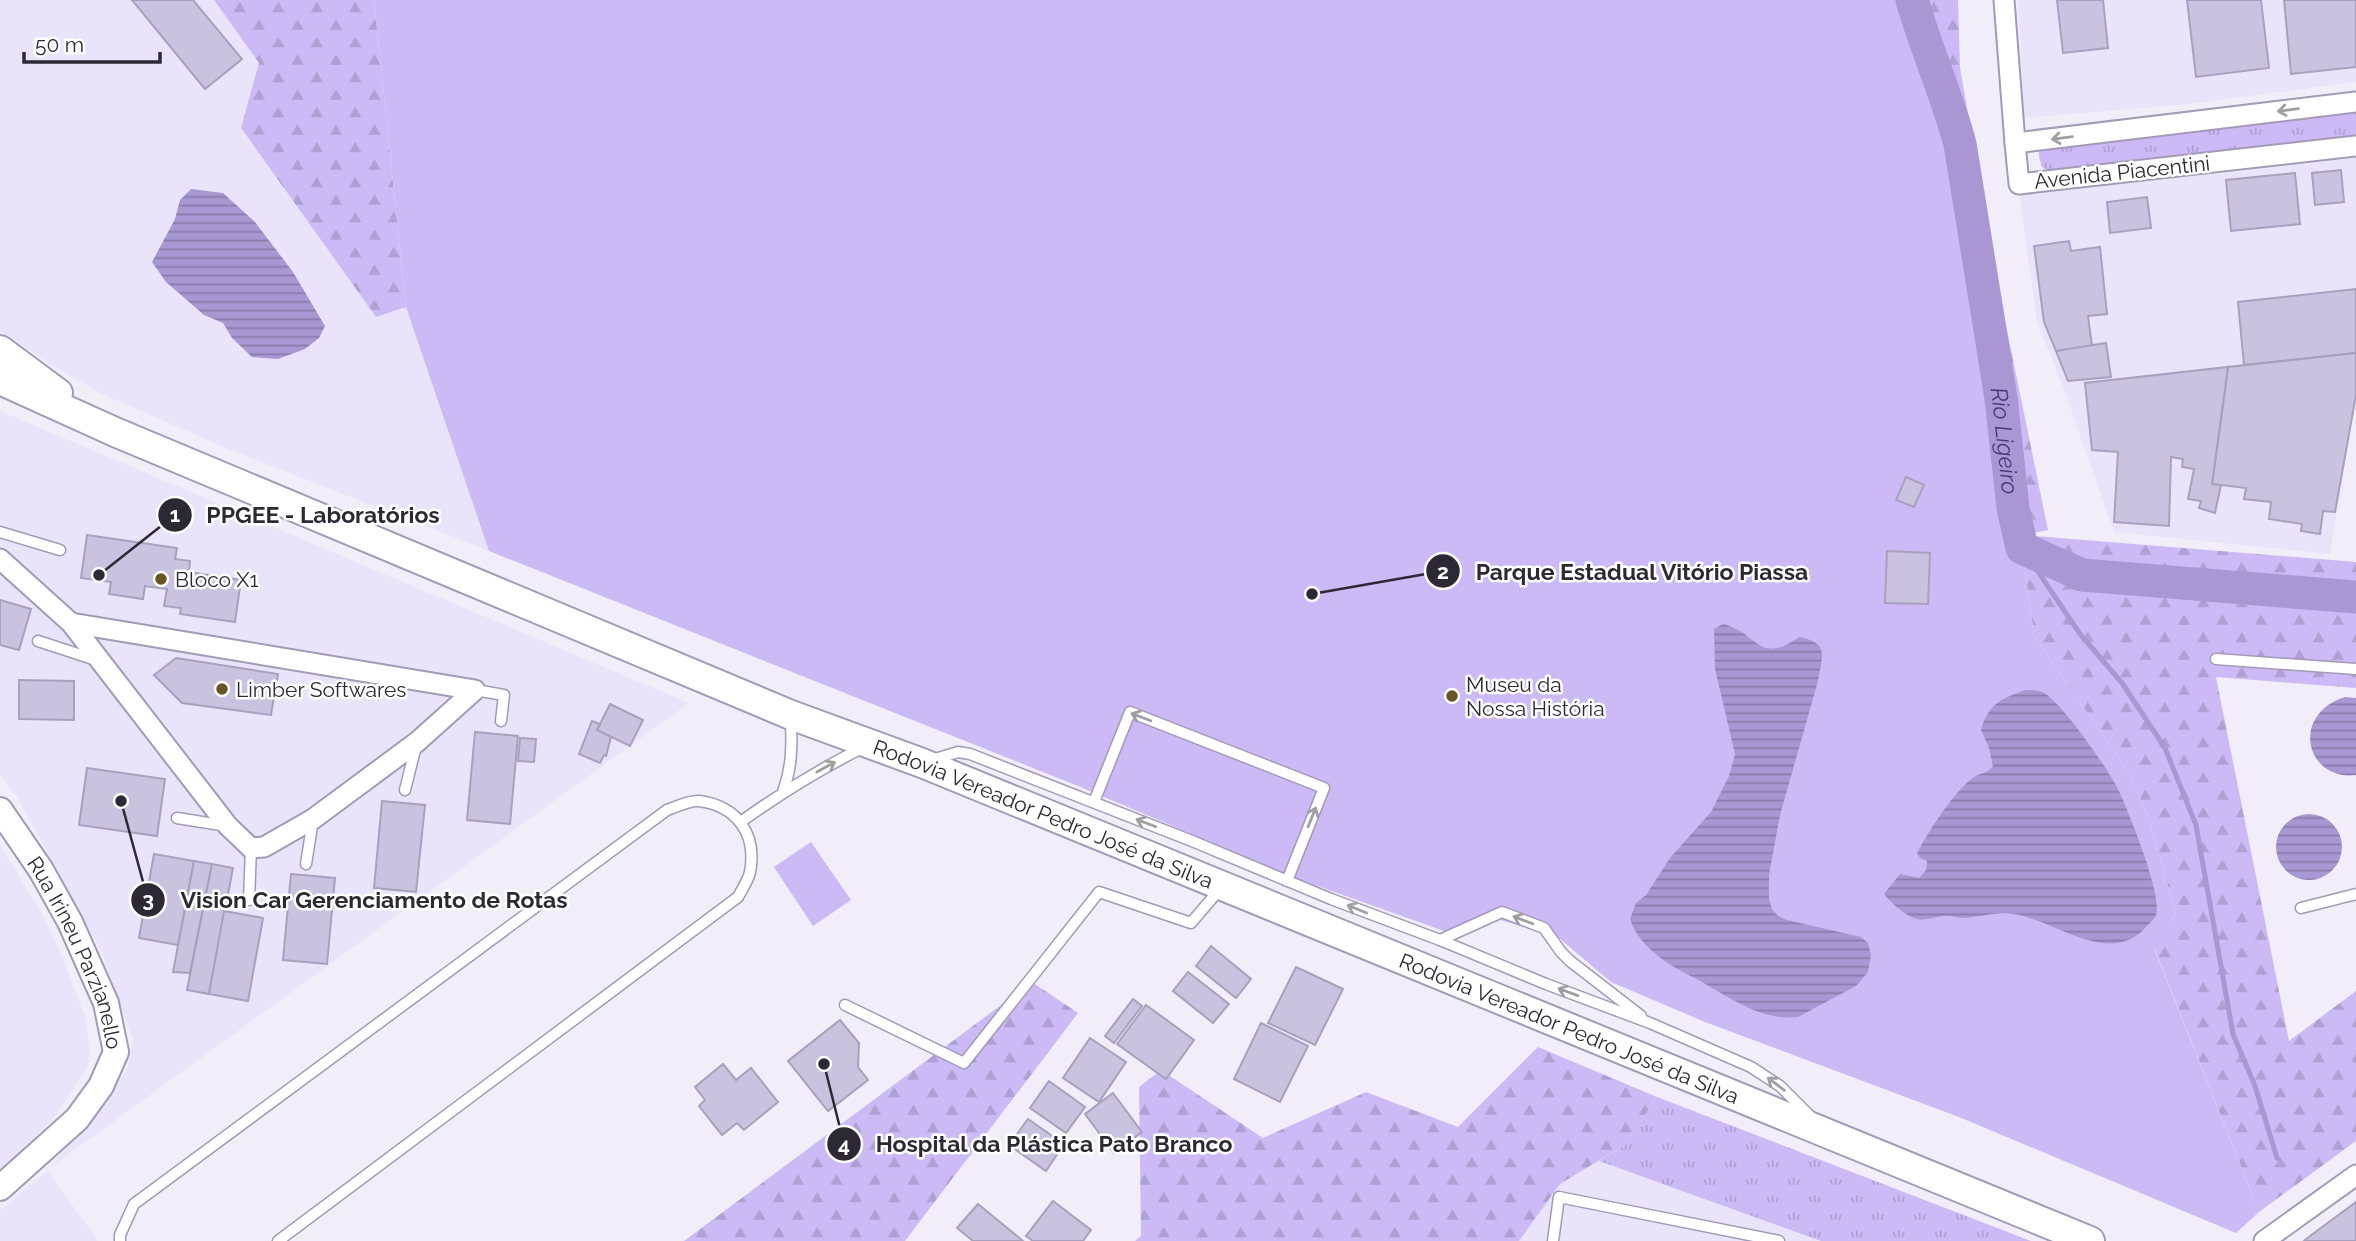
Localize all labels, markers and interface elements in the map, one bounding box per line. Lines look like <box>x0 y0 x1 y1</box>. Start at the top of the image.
scale bar <box>24 21 161 65</box>
text: 50 m <box>35 32 84 57</box>
one-way arrow <box>2277 104 2300 117</box>
one-way arrow <box>2052 131 2074 144</box>
street label: Avenida Piacentini <box>2033 150 2211 194</box>
water label: Rio Ligeiro <box>1986 385 2025 496</box>
callout: PPGEE - Laboratórios <box>158 493 454 537</box>
text: PPGEE - Laboratórios <box>206 501 440 528</box>
text: 1 <box>170 502 180 527</box>
callout: Parque Estadual Vitório Piassa <box>1426 549 1823 593</box>
text: Parque Estadual Vitório Piassa <box>1476 558 1808 585</box>
text: 2 <box>1437 559 1449 584</box>
place label: Bloco X1 <box>175 567 259 592</box>
marker: Bloco X1 <box>153 571 169 587</box>
place label: Museu da Nossa História <box>1466 672 1605 721</box>
place label: Limber Softwares <box>236 677 406 702</box>
marker: Limber Softwares <box>214 681 230 697</box>
marker: Museu da Nossa História <box>1444 688 1460 704</box>
one-way arrow <box>1131 709 1152 722</box>
street label: Rodovia Vereador Pedro José da Silva <box>870 734 1217 893</box>
one-way arrow <box>815 760 836 773</box>
one-way arrow <box>1306 807 1319 829</box>
one-way arrow <box>1136 815 1158 828</box>
street label: Rua Irineu Parzianello <box>23 851 128 1051</box>
callout: Vision Car Gerenciamento de Rotas <box>131 878 581 922</box>
text: Vision Car Gerenciamento de Rotas <box>180 886 568 913</box>
text: 3 <box>142 887 154 912</box>
one-way arrow <box>1346 902 1368 915</box>
one-way arrow <box>1512 912 1534 925</box>
street label: Rodovia Vereador Pedro José da Silva <box>1396 947 1743 1109</box>
one-way arrow <box>1558 985 1580 998</box>
one-way arrow <box>1767 1077 1786 1091</box>
callout: Hospital da Plástica Pato Branco <box>826 1122 1246 1166</box>
text: Hospital da Plástica Pato Branco <box>876 1130 1232 1157</box>
text: 4 <box>838 1132 850 1157</box>

